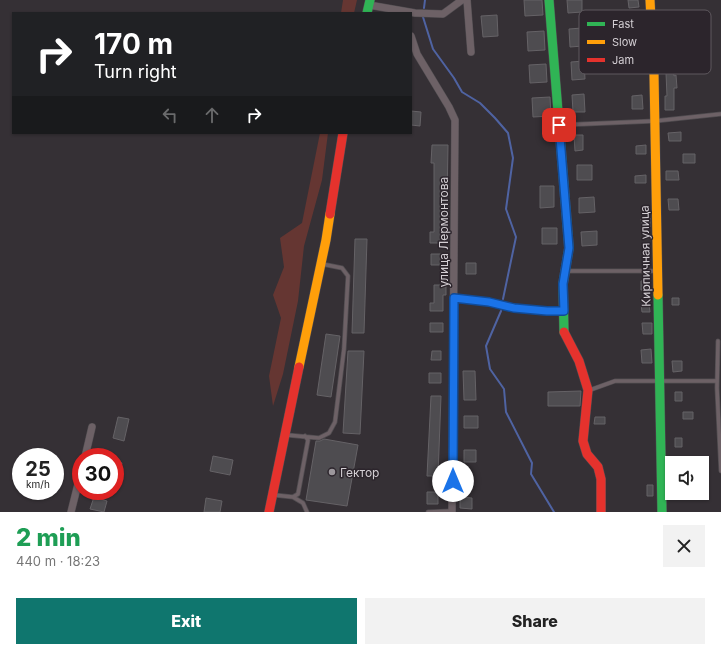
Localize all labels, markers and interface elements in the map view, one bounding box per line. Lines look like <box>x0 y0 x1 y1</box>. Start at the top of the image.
legend <box>579 10 711 74</box>
text: Fast <box>612 17 634 31</box>
text: 170 m <box>94 27 173 61</box>
icon: right <box>28 28 80 80</box>
text: Slow <box>612 35 637 49</box>
text: Jam <box>612 53 634 67</box>
text: Turn right <box>94 61 177 82</box>
icon: left <box>159 104 181 126</box>
icon: ahead <box>201 104 223 126</box>
icon: right <box>243 104 265 126</box>
pin <box>542 108 576 142</box>
icon: arrive <box>548 114 570 136</box>
street label: улица Лермонтова <box>436 177 451 287</box>
street label: Кирпичная улица <box>637 205 653 307</box>
speed limit sign: 30 <box>72 448 124 500</box>
map controls <box>665 456 709 500</box>
button: sound <box>665 456 709 500</box>
text: 25 <box>25 457 51 481</box>
position arrow <box>432 460 474 502</box>
place label: Гектор <box>340 465 379 480</box>
marker: Гектор <box>327 467 337 477</box>
text: km/h <box>26 478 50 490</box>
text: 2 min <box>16 523 81 552</box>
button: close <box>663 525 705 567</box>
text: 440 m · 18:23 <box>16 553 100 569</box>
button: Exit <box>16 598 357 644</box>
button: Share <box>365 598 705 644</box>

